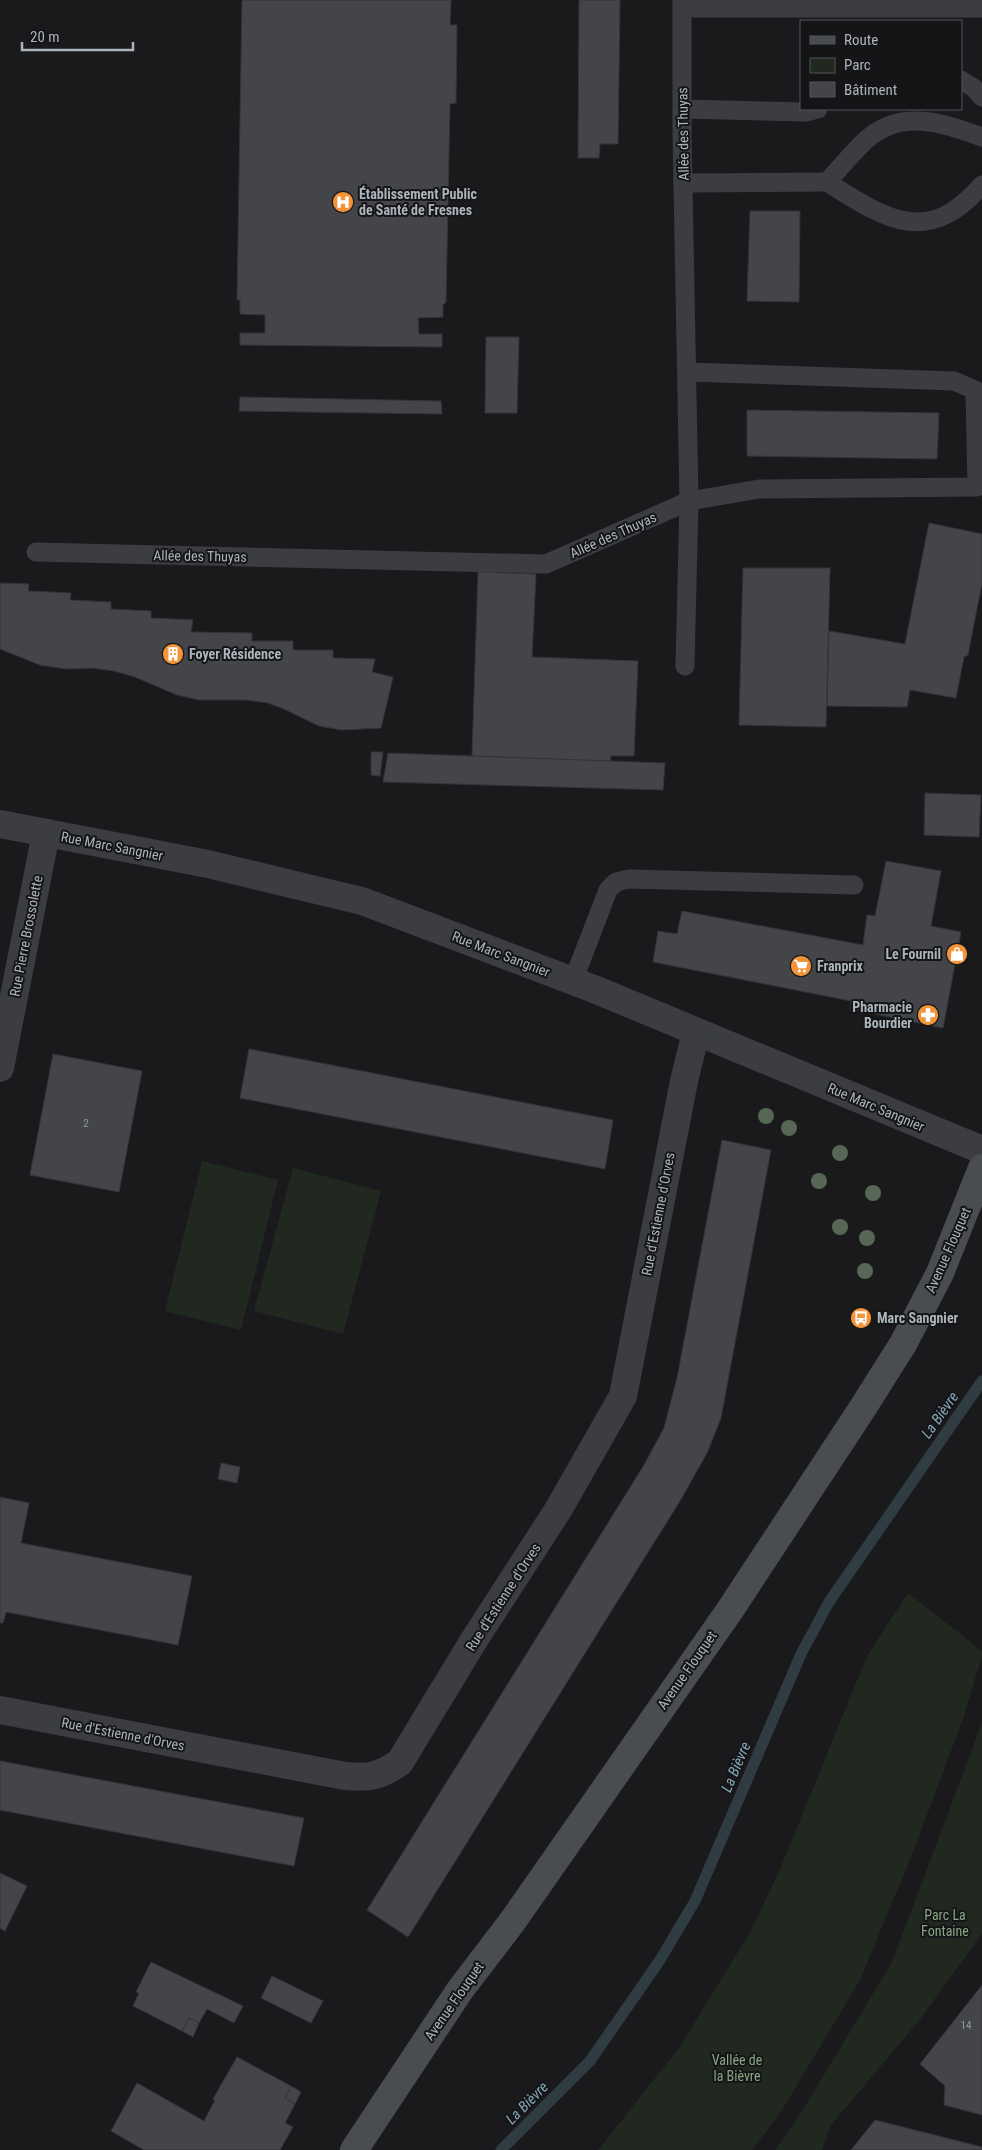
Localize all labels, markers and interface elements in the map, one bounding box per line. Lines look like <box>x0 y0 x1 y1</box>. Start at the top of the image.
scale bar <box>22 20 134 52</box>
legend <box>800 20 962 110</box>
text: 20 m <box>30 28 60 46</box>
text: Route <box>844 31 878 49</box>
text: Parc <box>844 56 871 74</box>
text: Bâtiment <box>844 81 897 99</box>
street label: Allée des Thuyas <box>674 87 692 181</box>
place label: Établissement Public de Santé de Fresnes <box>359 185 477 218</box>
hospital icon: Établissement Public de Santé de Fresnes <box>331 190 355 214</box>
street label: Allée des Thuyas <box>567 509 659 561</box>
street label: Allée des Thuyas <box>153 547 247 565</box>
building icon: Foyer Résidence <box>161 642 185 666</box>
place label: Foyer Résidence <box>189 646 281 662</box>
street label: Rue Marc Sangnier <box>60 828 164 864</box>
street label: Rue Pierre Brossolette <box>6 874 46 998</box>
street label: Rue Marc Sangnier <box>450 928 552 980</box>
shop icon: Le Fournil <box>945 942 969 966</box>
place label: Le Fournil <box>885 946 941 962</box>
supermarket icon: Franprix <box>789 954 813 978</box>
place label: Franprix <box>817 958 863 974</box>
place label: Pharmacie Bourdier <box>852 999 912 1031</box>
pharmacy icon: Pharmacie Bourdier <box>916 1003 940 1027</box>
street label: Rue Marc Sangnier <box>825 1079 927 1135</box>
house number: 2 <box>83 1117 89 1130</box>
street label: Rue d'Estienne d'Orves <box>638 1151 678 1277</box>
street label: Avenue Flouquet <box>922 1205 974 1295</box>
bus stop icon: Marc Sangnier <box>849 1306 873 1330</box>
place label: Marc Sangnier <box>877 1310 959 1326</box>
water label: La Bièvre <box>918 1388 963 1442</box>
street label: Rue d'Estienne d'Orves <box>462 1540 544 1654</box>
street label: Avenue Flouquet <box>654 1628 720 1712</box>
street label: Rue d'Estienne d'Orves <box>60 1714 186 1754</box>
water label: La Bièvre <box>717 1739 755 1795</box>
park label: Parc La Fontaine <box>921 1907 969 1939</box>
street label: Avenue Flouquet <box>421 1959 487 2043</box>
house number: 14 <box>961 2019 972 2032</box>
park label: Vallée de la Bièvre <box>712 2052 763 2084</box>
water label: La Bièvre <box>502 2078 552 2128</box>

